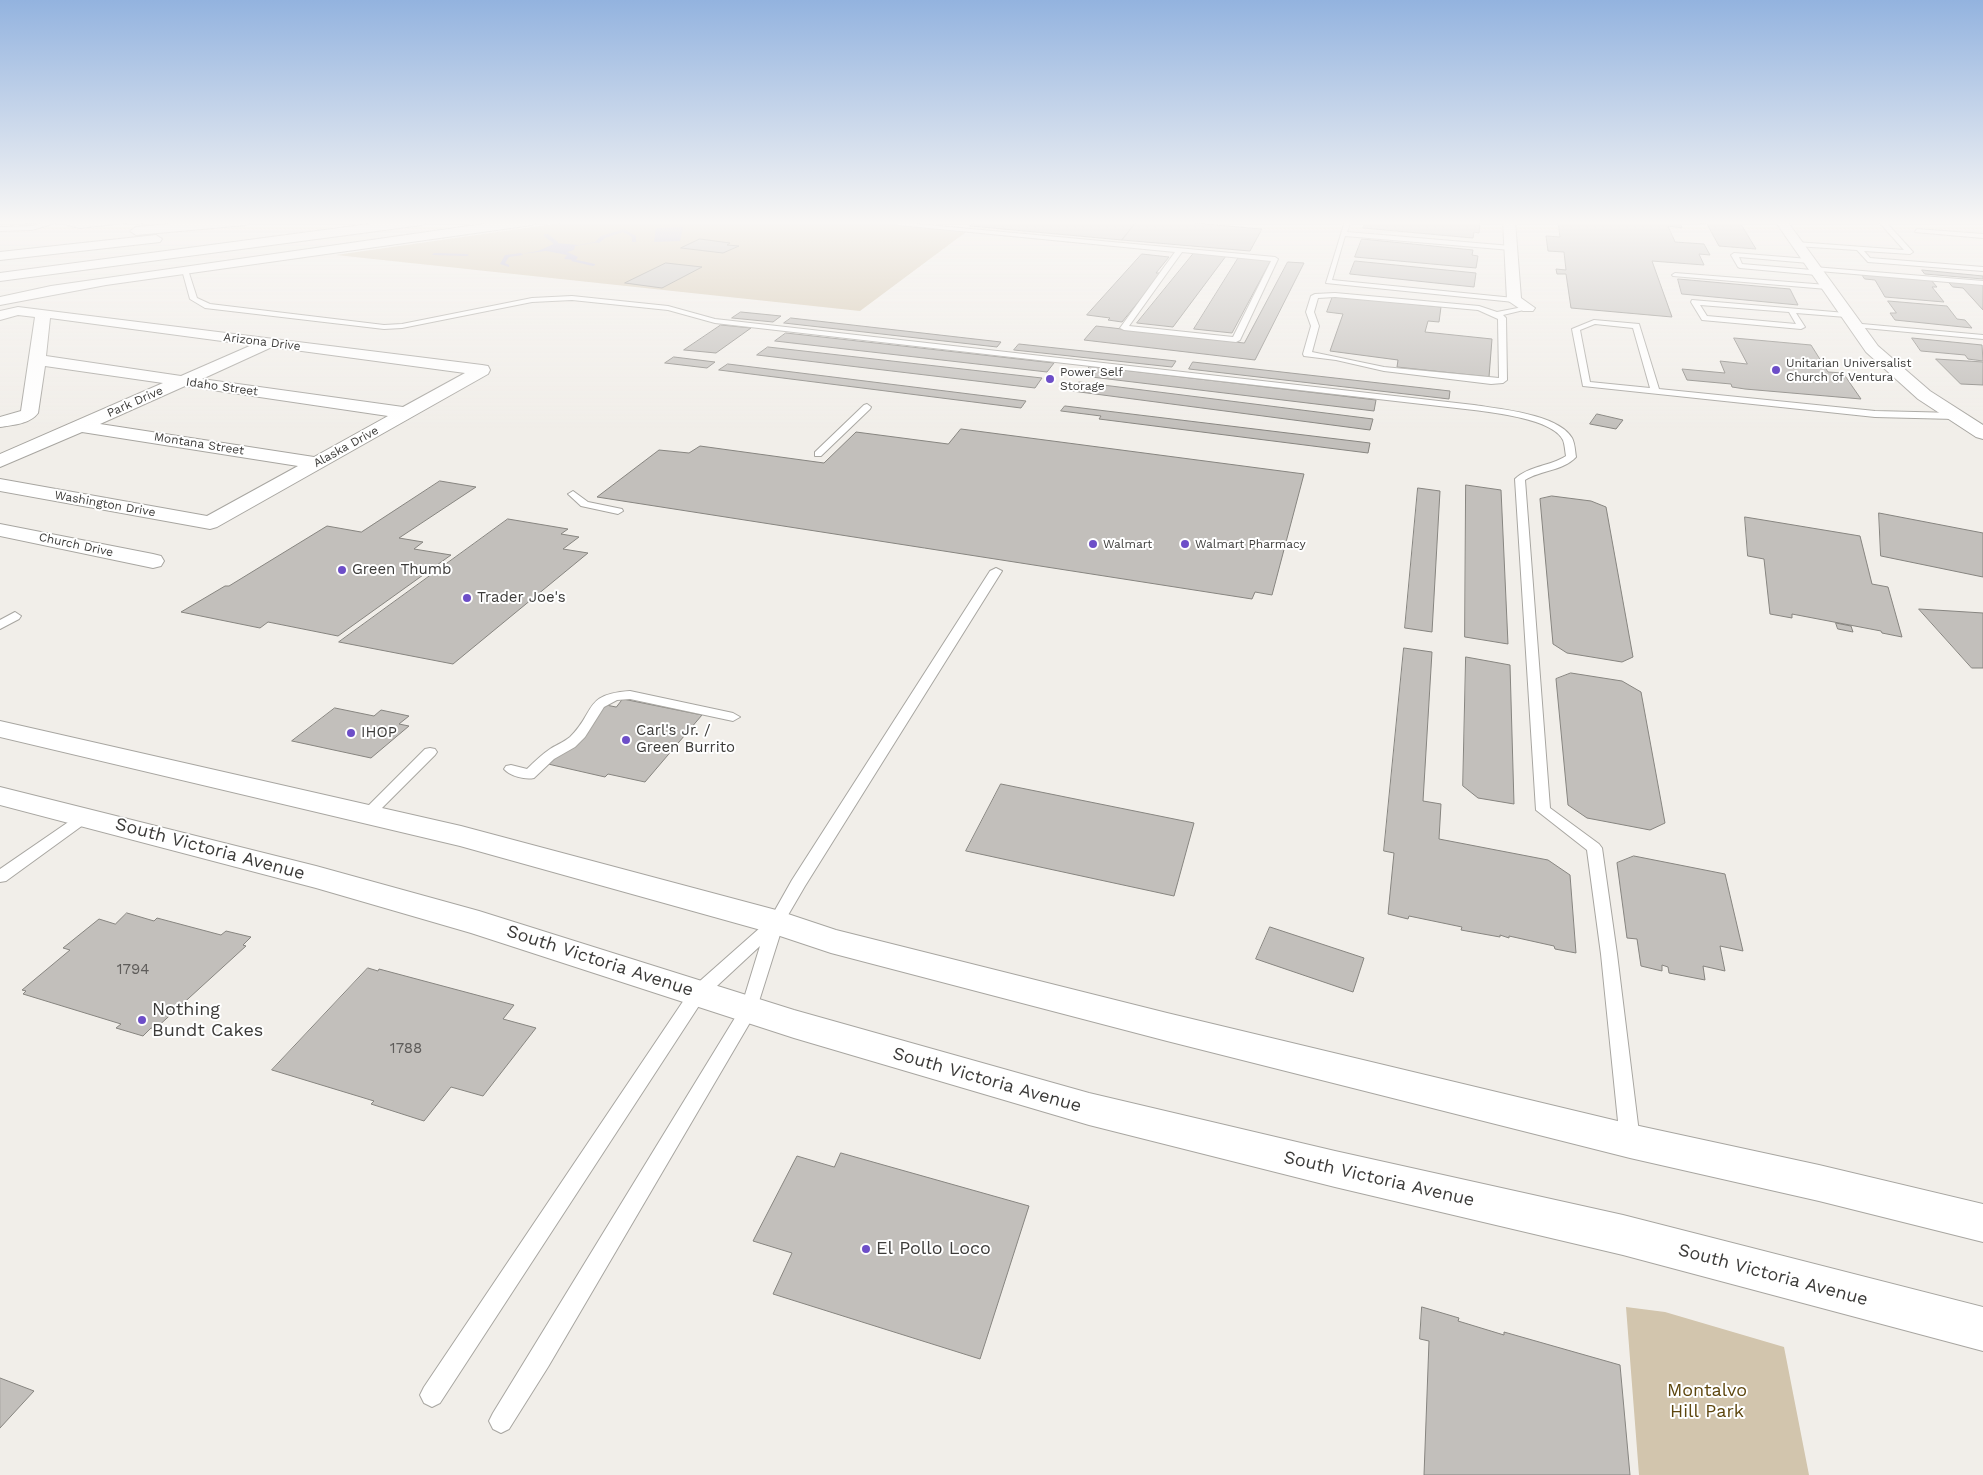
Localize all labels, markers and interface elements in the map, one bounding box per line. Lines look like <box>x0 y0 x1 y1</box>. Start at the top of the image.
street label: Arizona Drive <box>223 330 301 354</box>
place label: Unitarian Universalist Church of Ventura <box>1786 356 1911 384</box>
marker: Unitarian Universalist Church of Ventura <box>1770 364 1782 376</box>
place label: Power Self Storage <box>1060 365 1123 393</box>
marker: Power Self Storage <box>1044 373 1056 385</box>
street label: Idaho Street <box>185 375 259 399</box>
street label: Park Drive <box>105 383 165 421</box>
street label: Alaska Drive <box>311 423 381 471</box>
street label: Montana Street <box>153 430 245 458</box>
street label: Washington Drive <box>53 488 157 520</box>
street label: Church Drive <box>37 530 115 560</box>
place label: Walmart <box>1103 537 1152 551</box>
place label: Walmart Pharmacy <box>1195 537 1306 551</box>
marker: Walmart <box>1087 538 1099 550</box>
marker: Walmart Pharmacy <box>1179 538 1191 550</box>
place label: Green Thumb <box>352 561 451 579</box>
marker: Green Thumb <box>336 564 348 576</box>
place label: Trader Joe's <box>477 589 566 607</box>
marker: Trader Joe's <box>461 592 473 604</box>
place label: Carl's Jr. / Green Burrito <box>636 722 735 757</box>
place label: IHOP <box>361 724 397 742</box>
marker: IHOP <box>345 727 357 739</box>
marker: Carl's Jr. / Green Burrito <box>620 734 632 746</box>
street label: South Victoria Avenue <box>113 813 307 885</box>
street label: South Victoria Avenue <box>504 921 696 1001</box>
house number: 1794 <box>117 961 149 979</box>
place label: Nothing Bundt Cakes <box>152 999 263 1042</box>
marker: Nothing Bundt Cakes <box>136 1014 148 1026</box>
house number: 1788 <box>390 1040 422 1058</box>
street label: South Victoria Avenue <box>890 1043 1084 1117</box>
street label: South Victoria Avenue <box>1281 1147 1477 1211</box>
place label: El Pollo Loco <box>876 1238 991 1260</box>
street label: South Victoria Avenue <box>1676 1239 1870 1311</box>
marker: El Pollo Loco <box>860 1243 872 1255</box>
park label: Montalvo Hill Park <box>1667 1380 1747 1422</box>

